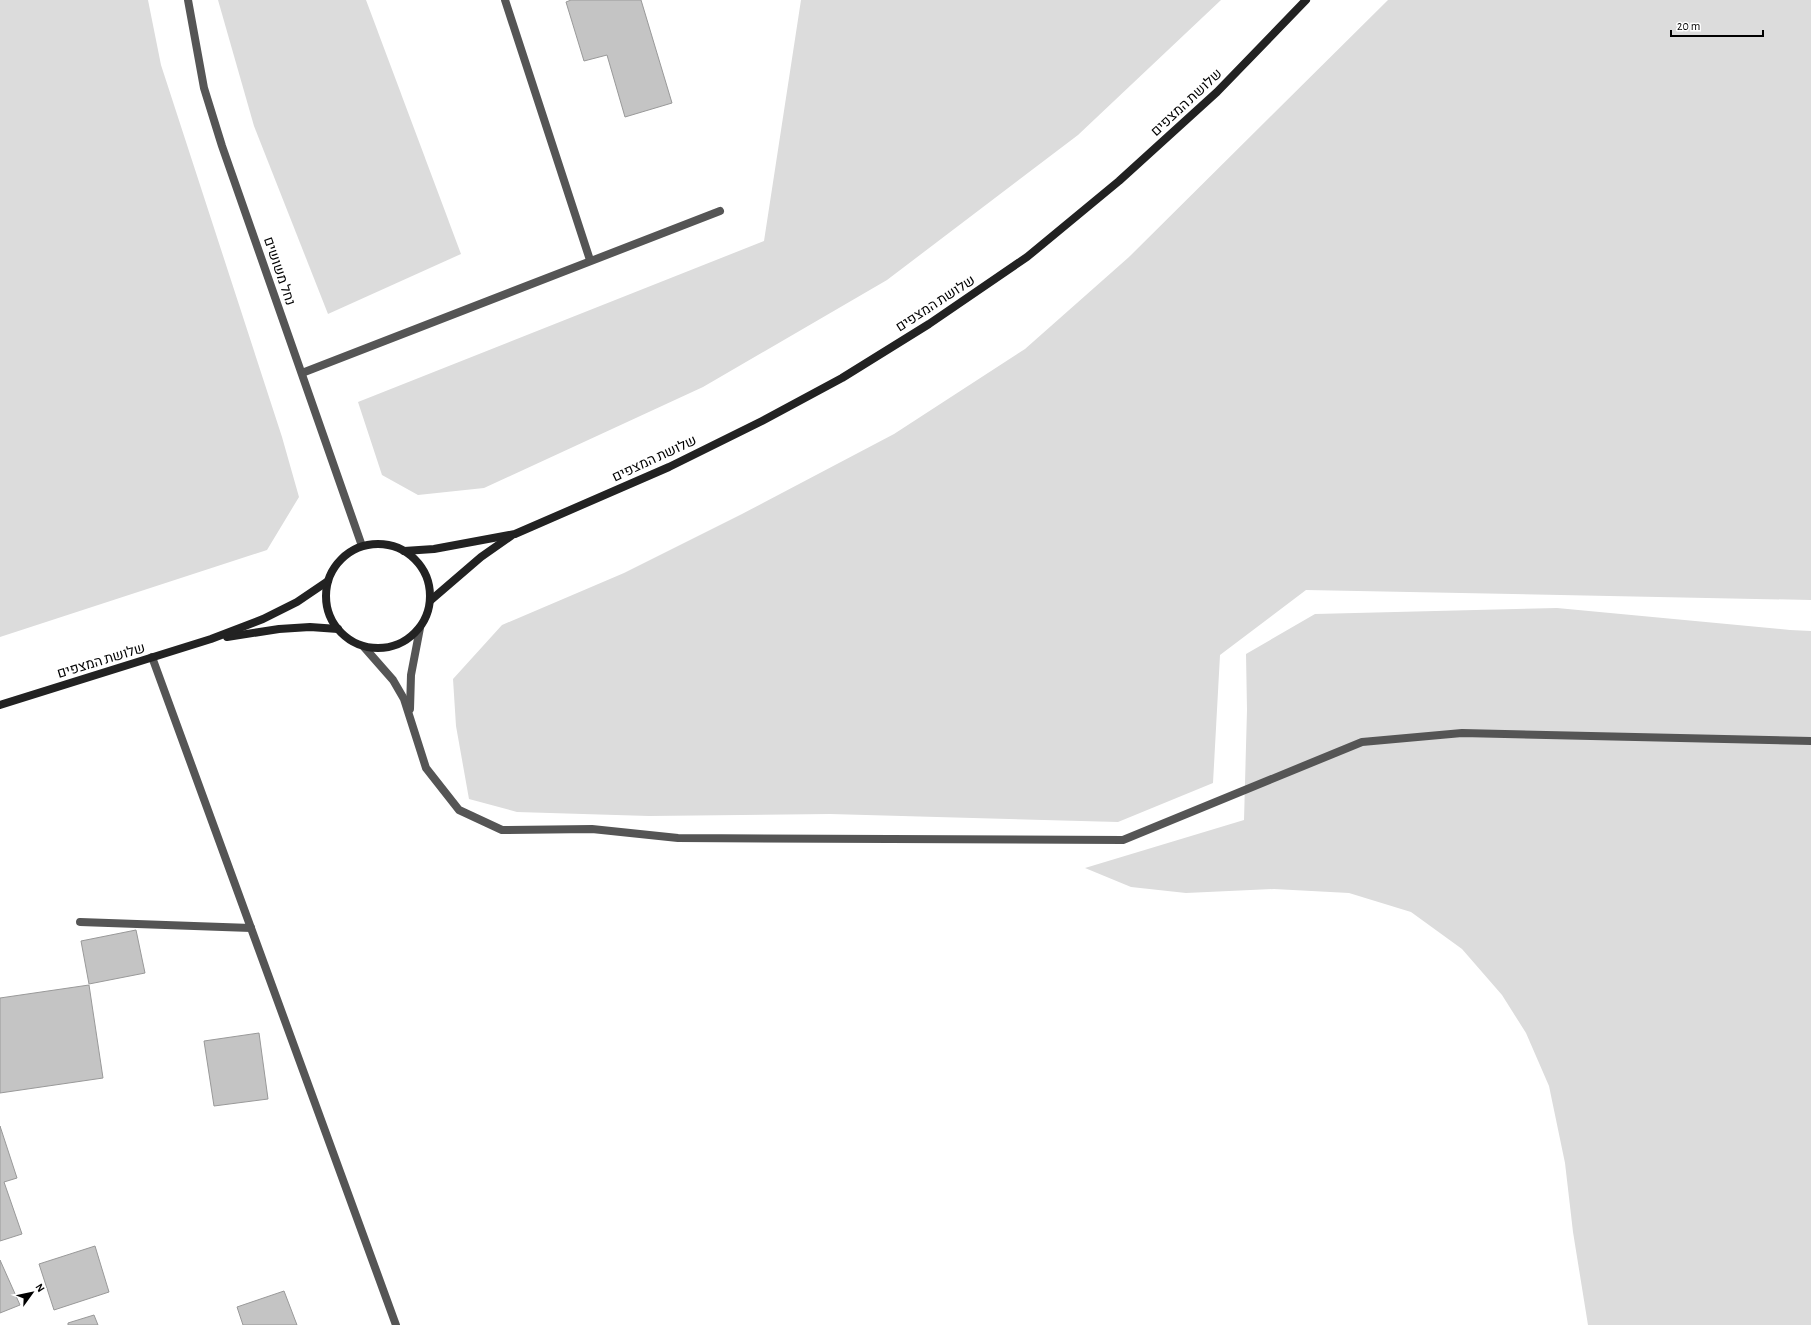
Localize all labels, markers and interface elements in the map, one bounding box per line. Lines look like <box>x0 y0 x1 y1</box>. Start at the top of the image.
scale bar <box>1671 12 1763 38</box>
text: 20 m <box>1677 20 1700 32</box>
street label: שלושת המצפים <box>1149 66 1225 139</box>
street label: נחל משושים <box>261 235 297 307</box>
street label: שלושת המצפים <box>893 273 978 335</box>
street label: שלושת המצפים <box>610 433 699 485</box>
street label: שלושת המצפים <box>56 641 147 681</box>
north arrow <box>12 1273 52 1313</box>
text: N <box>33 1282 47 1294</box>

